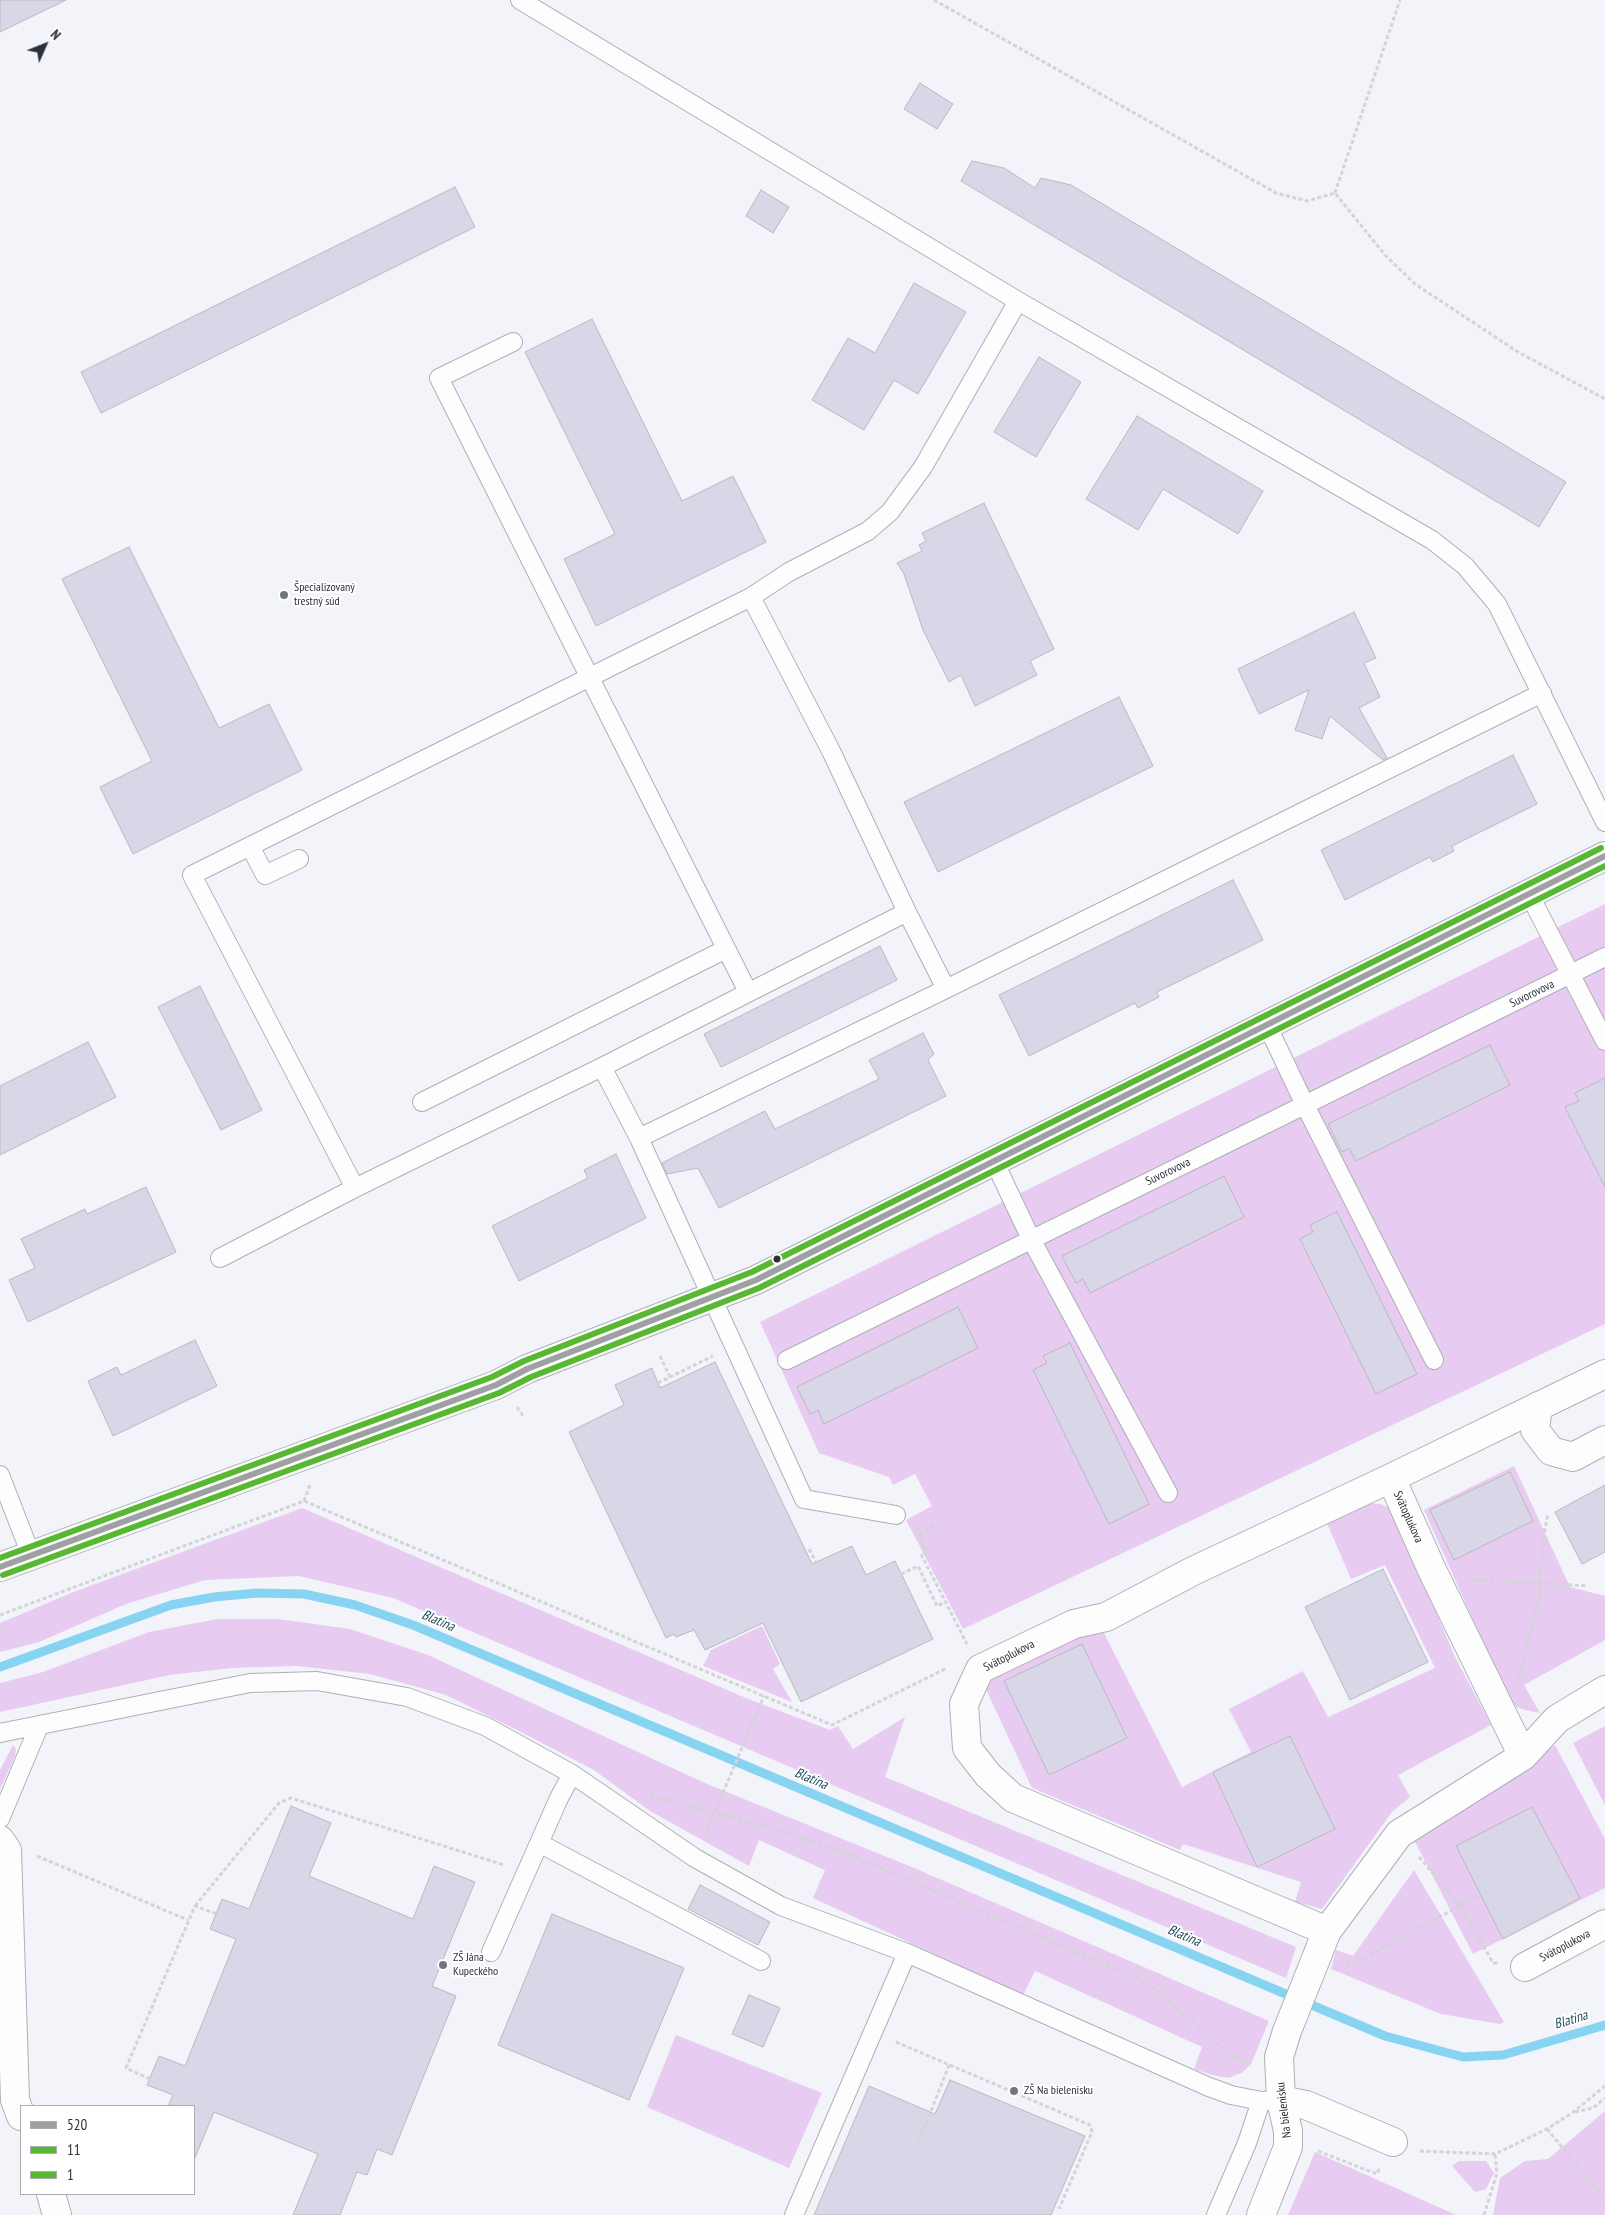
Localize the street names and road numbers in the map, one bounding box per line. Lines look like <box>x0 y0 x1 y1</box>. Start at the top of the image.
street label: Suvorovova <box>1507 977 1557 1011</box>
street label: Suvorovova <box>1143 1155 1193 1189</box>
street label: Svätoplukova <box>1390 1489 1426 1545</box>
street label: Svätoplukova <box>981 1637 1037 1675</box>
street label: Svätoplukova <box>1537 1927 1593 1965</box>
street label: Na bielenisku <box>1273 2081 1295 2139</box>

